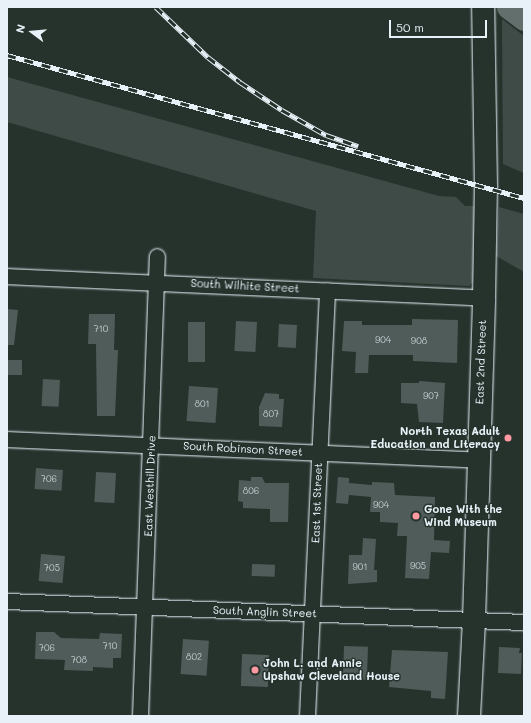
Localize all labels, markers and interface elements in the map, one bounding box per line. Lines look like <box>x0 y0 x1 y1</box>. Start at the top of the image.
north arrow <box>12 12 52 52</box>
scale bar <box>391 12 489 38</box>
text: 50 m <box>396 19 424 35</box>
text: N <box>12 22 28 35</box>
street label: South Wilhite Street <box>190 277 300 295</box>
street label: East 2nd Street <box>473 320 489 404</box>
house number: 710 <box>94 324 108 334</box>
house number: 904 <box>375 335 391 345</box>
house number: 908 <box>411 336 427 346</box>
house number: 907 <box>423 391 439 401</box>
house number: 801 <box>194 399 210 409</box>
house number: 807 <box>263 409 279 419</box>
place label: North Texas Adult Education and Literacy <box>370 425 500 451</box>
marker: North Texas Adult Education and Literacy <box>503 433 513 443</box>
street label: East Westhill Drive <box>142 435 158 537</box>
street label: South Robinson Street <box>183 439 303 459</box>
street label: East 1st Street <box>309 463 325 543</box>
house number: 706 <box>41 474 57 484</box>
house number: 806 <box>243 486 259 496</box>
house number: 904 <box>373 500 389 510</box>
place label: Gone With the Wind Museum <box>424 503 502 529</box>
marker: Gone With the Wind Museum <box>411 511 421 521</box>
house number: 905 <box>410 561 426 571</box>
house number: 901 <box>353 562 367 572</box>
house number: 705 <box>44 563 60 573</box>
street label: South Anglin Street <box>213 604 317 620</box>
house number: 710 <box>103 641 117 651</box>
house number: 706 <box>39 643 55 653</box>
house number: 802 <box>186 652 202 662</box>
house number: 708 <box>71 655 87 665</box>
place label: John L. and Annie Upshaw Cleveland House <box>263 657 400 683</box>
marker: John L. and Annie Upshaw Cleveland House <box>250 665 260 675</box>

